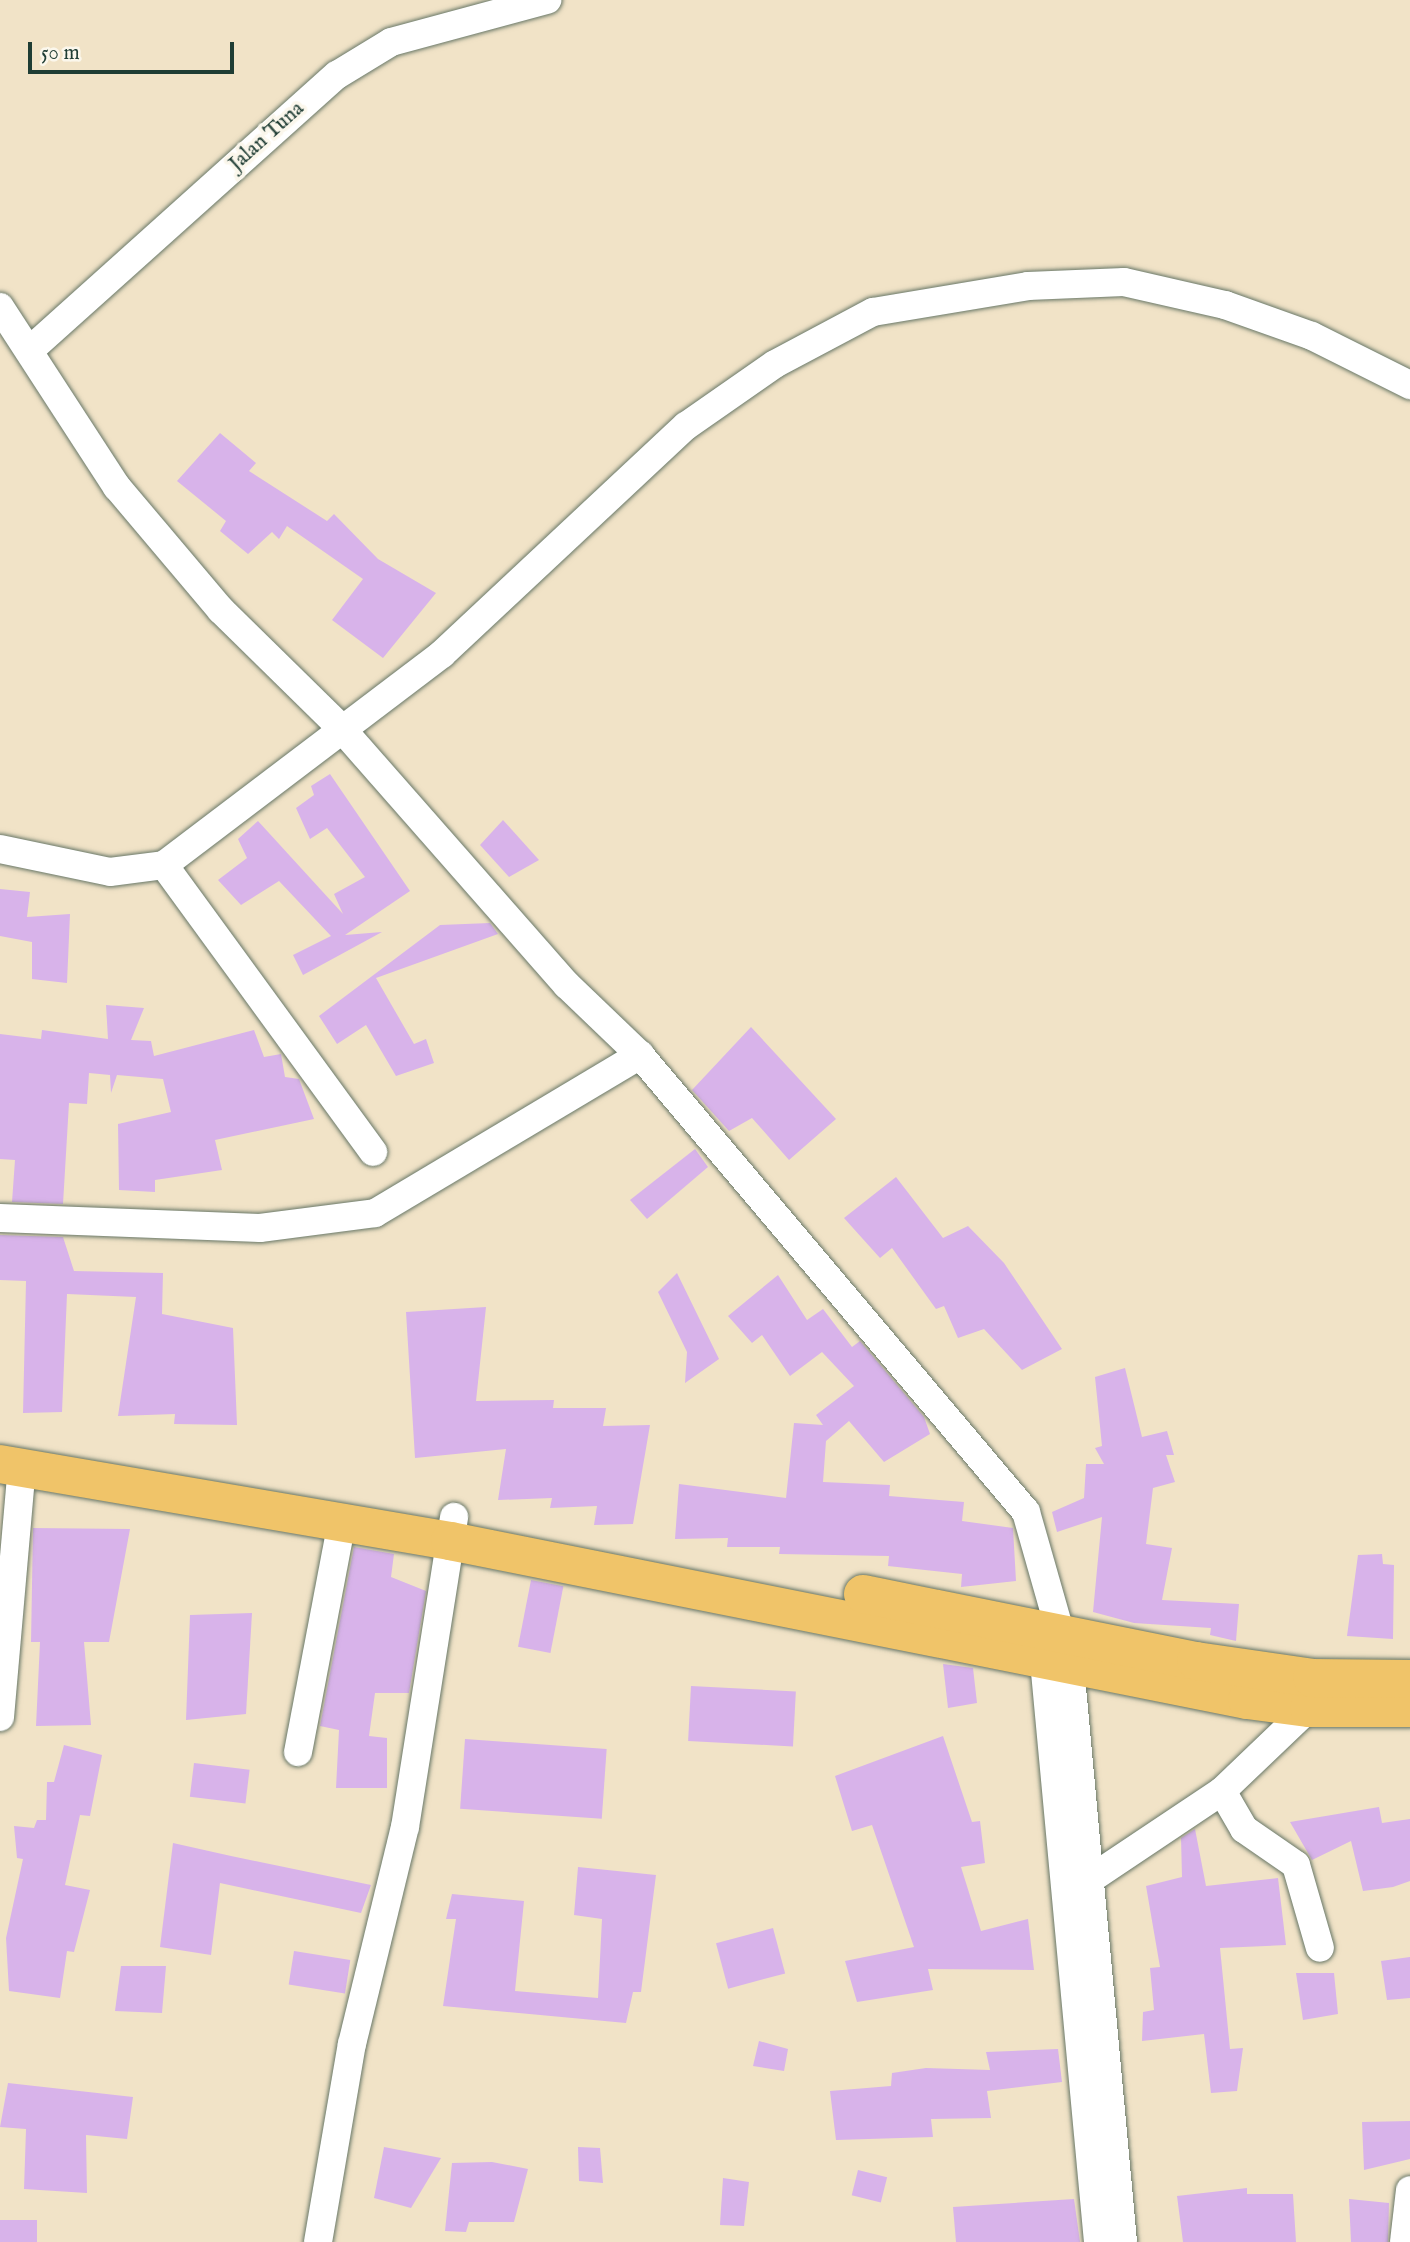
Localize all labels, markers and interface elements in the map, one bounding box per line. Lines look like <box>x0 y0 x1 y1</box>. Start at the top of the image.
scale bar <box>32 28 238 72</box>
text: 50 m <box>41 40 80 67</box>
street label: Jalan Tuna <box>224 97 310 177</box>

